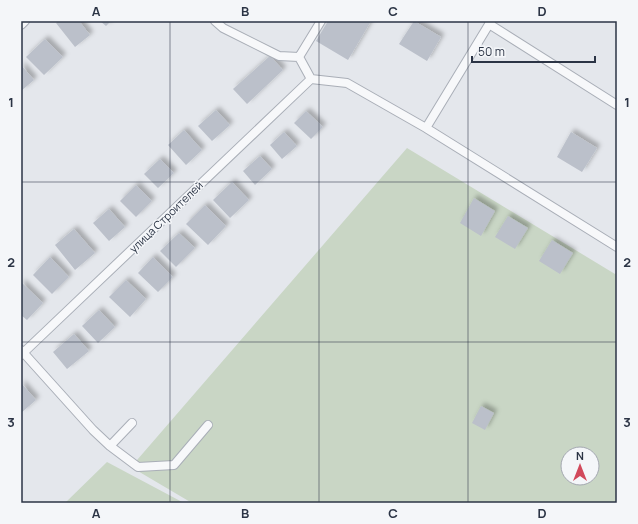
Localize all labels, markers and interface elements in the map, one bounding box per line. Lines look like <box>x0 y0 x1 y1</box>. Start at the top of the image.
text: A <box>92 2 101 20</box>
text: B <box>241 2 249 20</box>
text: C <box>388 2 398 20</box>
text: D <box>537 2 547 20</box>
scale bar <box>472 38 595 64</box>
text: 50 m <box>478 43 505 60</box>
text: 1 <box>8 93 14 111</box>
text: 1 <box>624 93 630 111</box>
street label: улица Строителей <box>126 178 206 256</box>
text: 2 <box>7 253 15 271</box>
text: 2 <box>623 253 631 271</box>
text: 3 <box>7 413 15 431</box>
text: 3 <box>623 413 631 431</box>
north arrow <box>560 446 600 486</box>
text: N <box>576 448 584 463</box>
text: A <box>92 504 101 522</box>
text: B <box>241 504 249 522</box>
text: C <box>388 504 398 522</box>
text: D <box>537 504 547 522</box>

